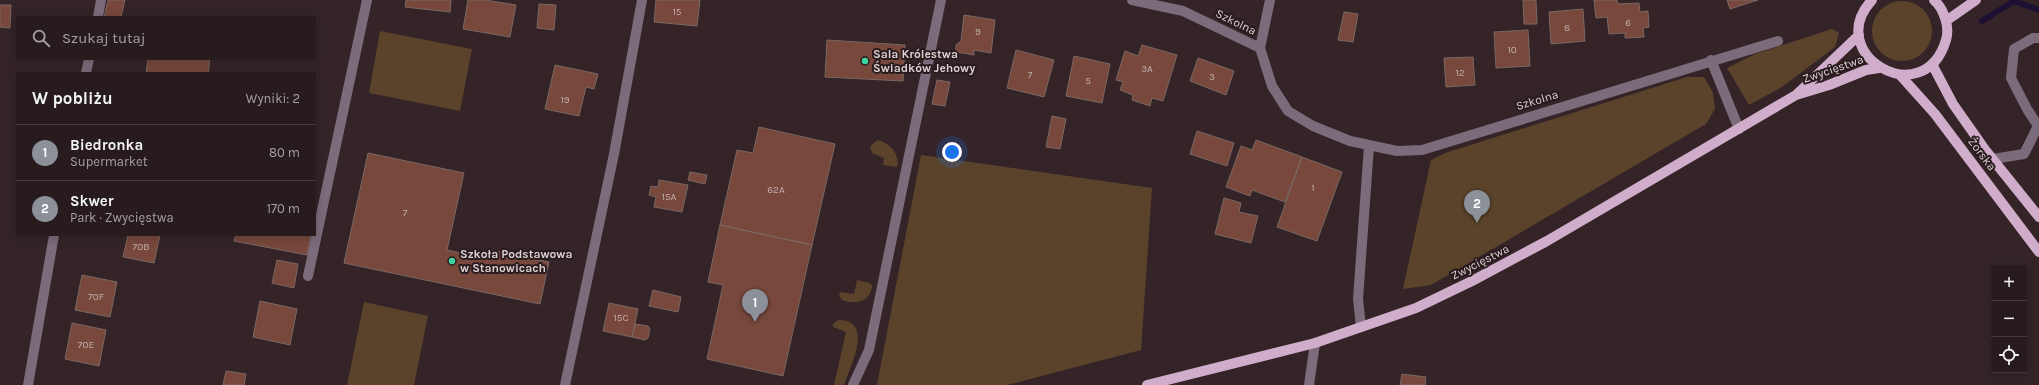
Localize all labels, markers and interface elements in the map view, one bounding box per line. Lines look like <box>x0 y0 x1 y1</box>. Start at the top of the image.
house number: 15 <box>673 6 682 18</box>
street label: Szkolna <box>1213 6 1259 38</box>
search box <box>16 16 316 60</box>
house number: 6 <box>1625 17 1631 29</box>
house number: 8 <box>1564 22 1570 34</box>
house number: 9 <box>975 26 981 38</box>
icon: search <box>30 27 52 49</box>
text: Szukaj tutaj <box>62 29 146 47</box>
house number: 10 <box>1507 44 1517 56</box>
place label: Sala Królestwa Świadków Jehowy <box>873 47 975 75</box>
street label: Zwycięstwa <box>1801 52 1865 86</box>
marker: Sala Królestwa Świadków Jehowy <box>860 56 870 66</box>
house number: 3A <box>1141 63 1153 75</box>
house number: 12 <box>1455 67 1465 79</box>
house number: 7 <box>1028 69 1033 81</box>
house number: 3 <box>1209 71 1215 83</box>
house number: 5 <box>1085 75 1091 87</box>
street label: Szkolna <box>1514 87 1560 113</box>
text: W pobliżu <box>32 88 113 108</box>
text: Wyniki: 2 <box>246 91 300 106</box>
house number: 19 <box>560 94 570 106</box>
street label: Żorska <box>1965 135 1999 173</box>
text: Biedronka <box>70 136 143 154</box>
your location <box>942 142 962 162</box>
text: 1 <box>43 145 47 160</box>
text: 80 m <box>269 145 300 160</box>
text: Supermarket <box>70 154 148 169</box>
house number: 1 <box>1311 182 1315 194</box>
house number: 62A <box>767 184 785 196</box>
pin: 2 <box>1464 190 1490 223</box>
house number: 15A <box>662 191 677 203</box>
text: Skwer <box>70 192 114 210</box>
text: 2 <box>41 201 49 216</box>
text: 170 m <box>267 201 300 216</box>
house number: 7 <box>403 207 408 219</box>
text: Park · Zwycięstwa <box>70 210 174 225</box>
house number: 70B <box>133 241 149 253</box>
street label: Zwycięstwa <box>1449 241 1511 283</box>
place label: Szkoła Podstawowa w Stanowicach <box>460 247 572 275</box>
marker: Szkoła Podstawowa w Stanowicach <box>447 256 457 266</box>
map controls <box>1991 265 2027 373</box>
button: + <box>1991 265 2027 301</box>
pin: 1 <box>742 289 768 322</box>
house number: 70F <box>88 291 104 303</box>
button: − <box>1991 301 2027 337</box>
house number: 15C <box>613 312 629 324</box>
button: locate <box>1991 337 2027 373</box>
house number: 70E <box>78 339 94 351</box>

